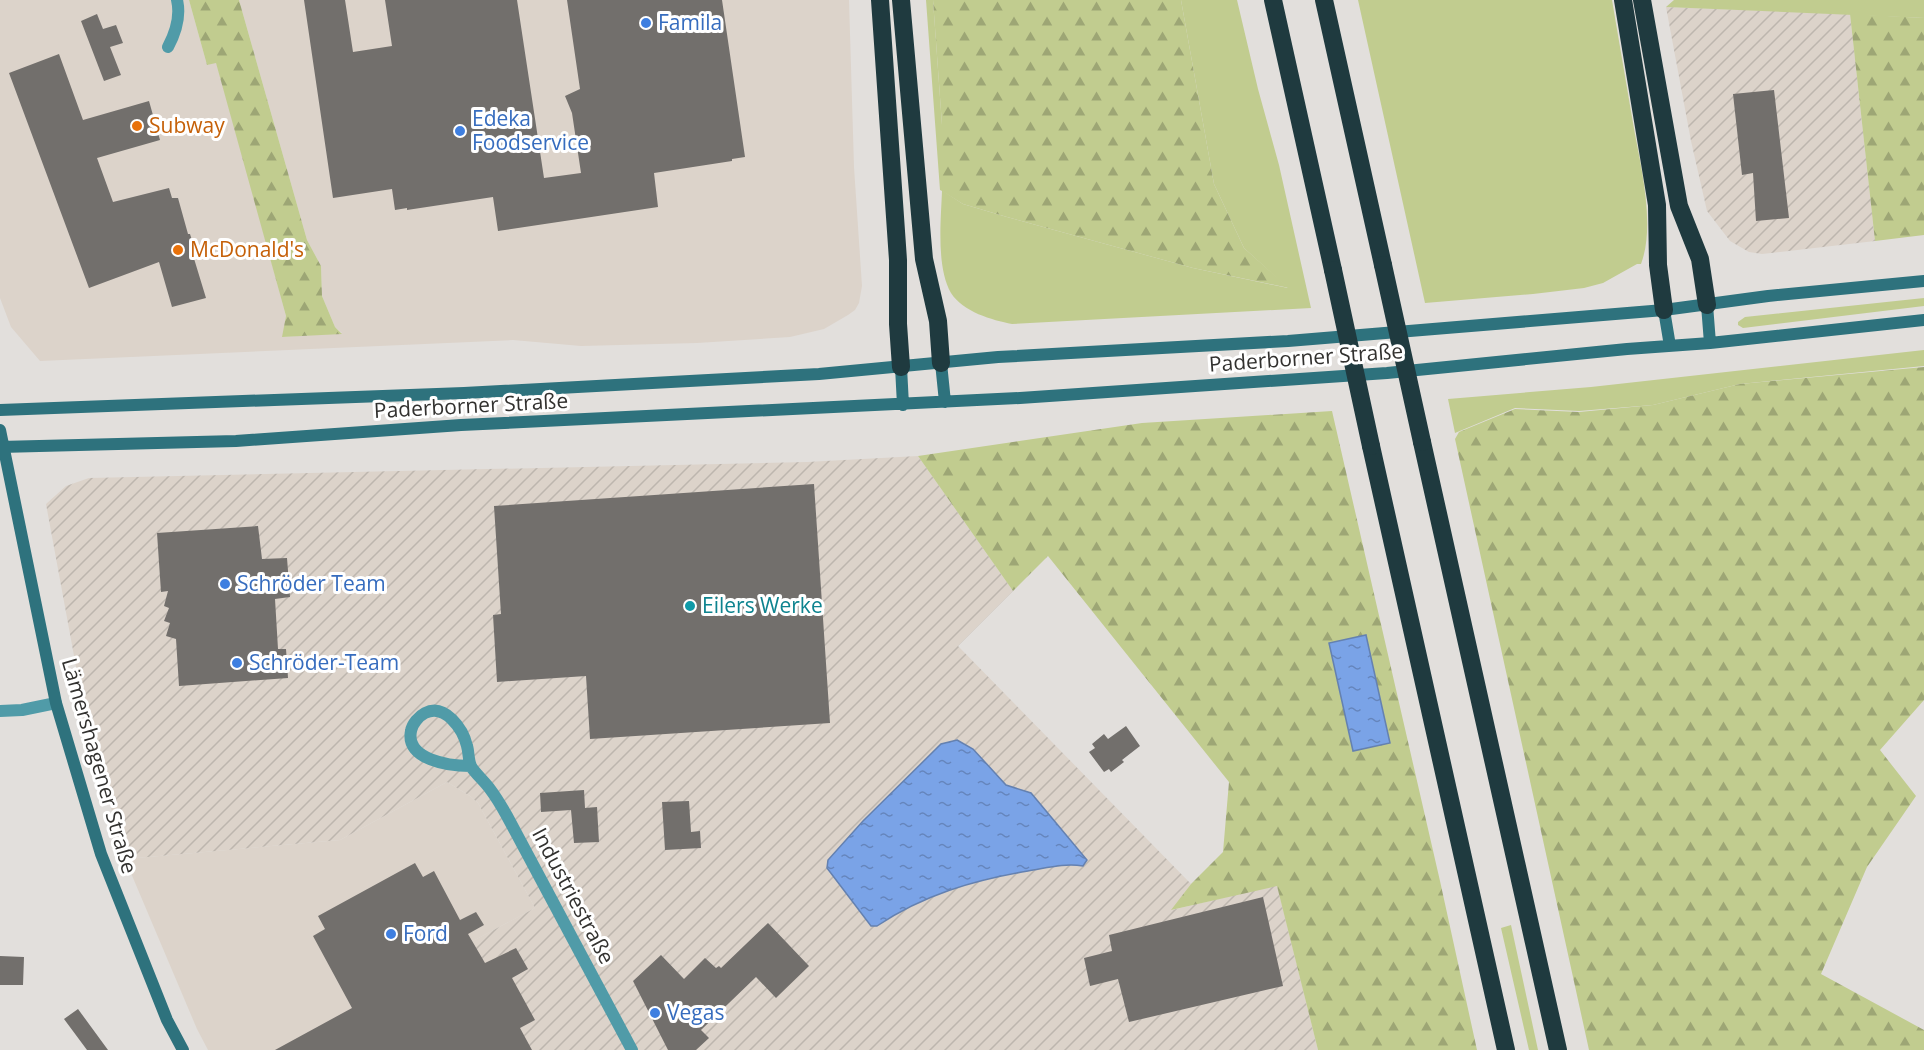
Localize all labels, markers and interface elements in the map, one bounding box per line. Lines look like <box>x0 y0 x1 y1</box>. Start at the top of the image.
place label: Famila <box>658 8 722 36</box>
marker: Famila <box>639 16 653 30</box>
place label: Edeka Foodservice <box>472 104 589 156</box>
place label: Subway <box>149 111 225 139</box>
marker: Subway <box>130 119 144 133</box>
marker: Edeka Foodservice <box>453 124 467 138</box>
place label: McDonald's <box>190 235 304 263</box>
marker: McDonald's <box>171 243 185 257</box>
street label: Paderborner Straße <box>1208 336 1404 378</box>
street label: Paderborner Straße <box>373 386 569 424</box>
place label: Schröder Team <box>237 569 386 597</box>
marker: Schröder Team <box>218 577 232 591</box>
place label: Eilers Werke <box>702 591 823 619</box>
marker: Eilers Werke <box>683 599 697 613</box>
place label: Schröder-Team <box>249 648 399 676</box>
street label: Lämershagener Straße <box>56 655 144 877</box>
marker: Schröder-Team <box>230 656 244 670</box>
street label: Industriestraße <box>526 823 622 968</box>
place label: Ford <box>403 919 448 947</box>
marker: Ford <box>384 927 398 941</box>
place label: Vegas <box>667 998 724 1026</box>
marker: Vegas <box>648 1006 662 1020</box>

